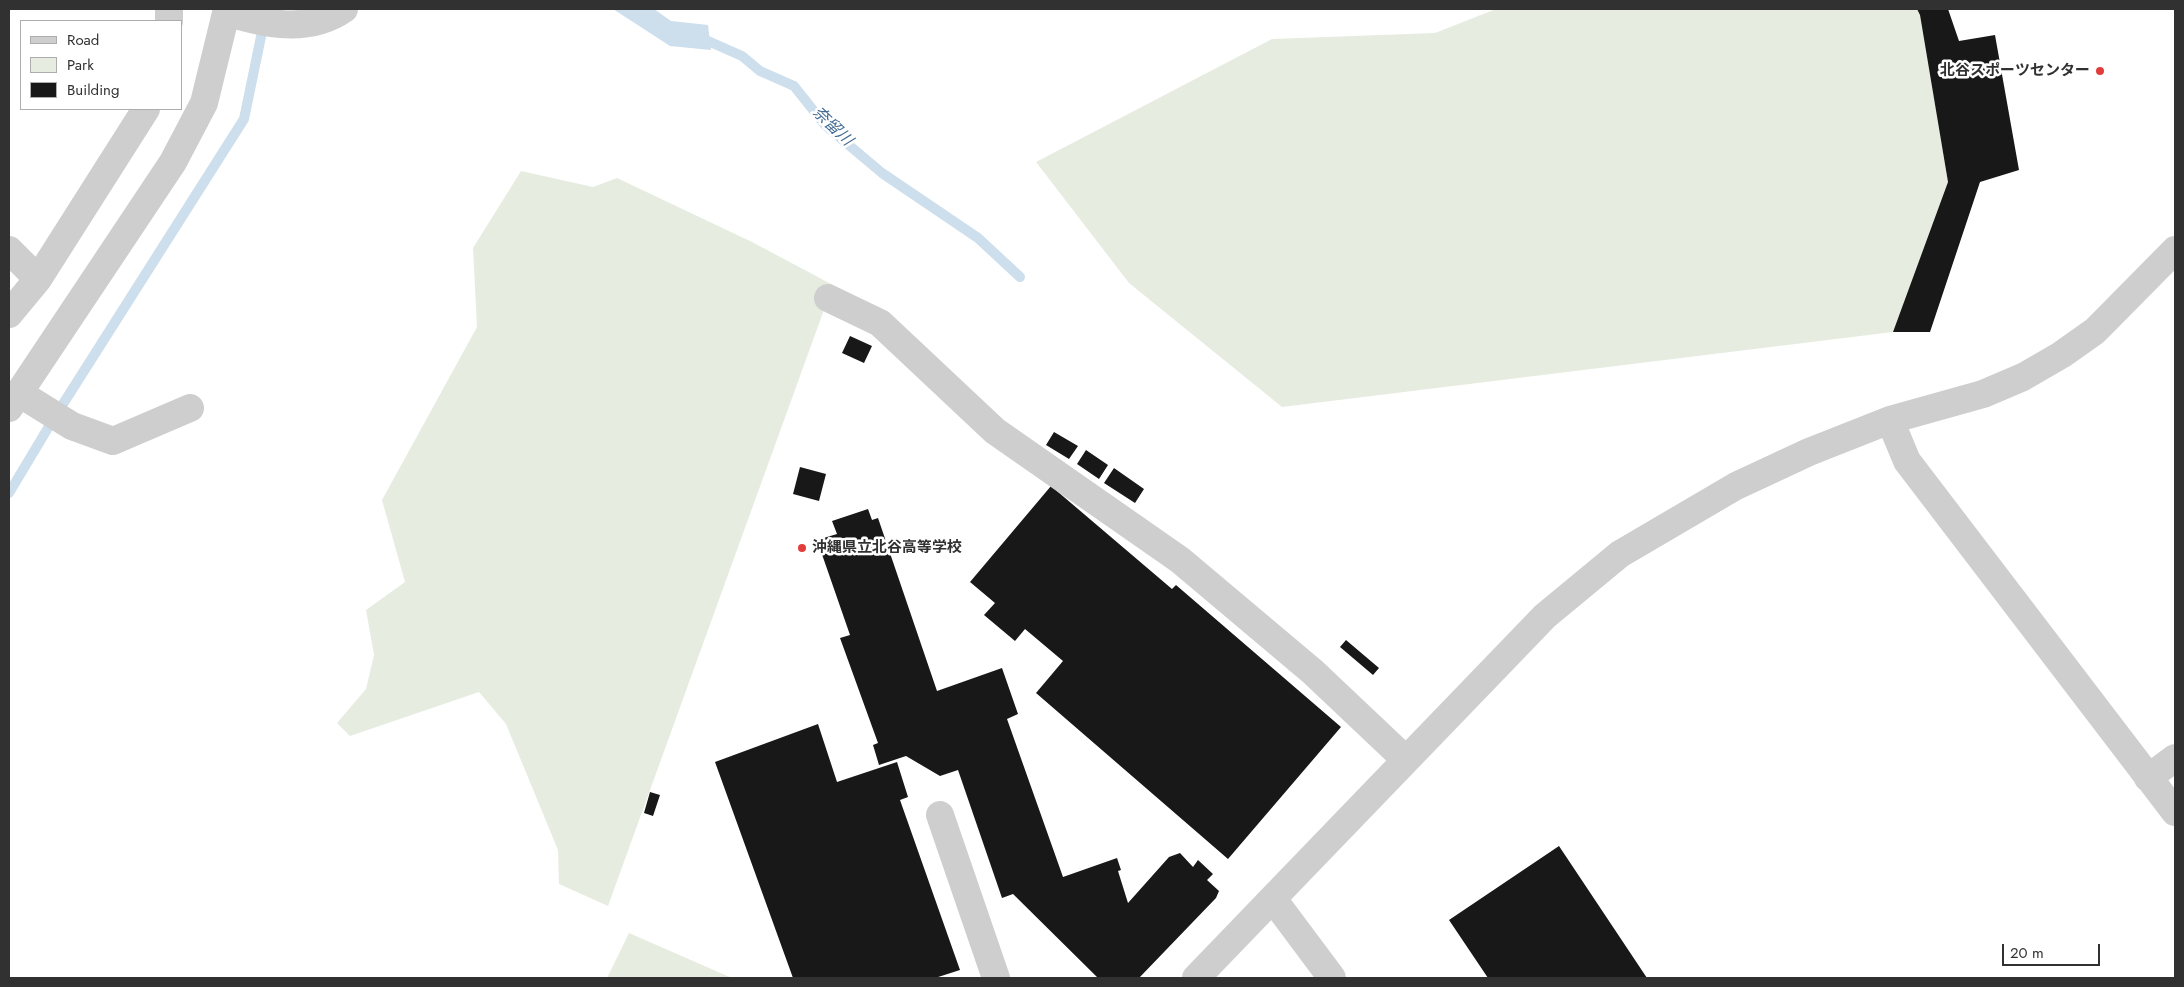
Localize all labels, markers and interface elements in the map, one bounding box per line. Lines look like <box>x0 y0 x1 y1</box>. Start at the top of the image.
legend <box>20 20 182 110</box>
text: Road <box>67 29 99 51</box>
text: Park <box>67 54 94 76</box>
place label: 北谷スポーツセンター <box>1940 62 2090 80</box>
marker: 北谷スポーツセンター <box>2094 65 2106 77</box>
text: Building <box>67 79 119 101</box>
water label: 奈留川 <box>808 103 856 151</box>
place label: 沖縄県立北谷高等学校 <box>812 539 962 557</box>
marker: 沖縄県立北谷高等学校 <box>796 542 808 554</box>
scale bar <box>2004 934 2102 966</box>
text: 20 m <box>2010 942 2044 964</box>

